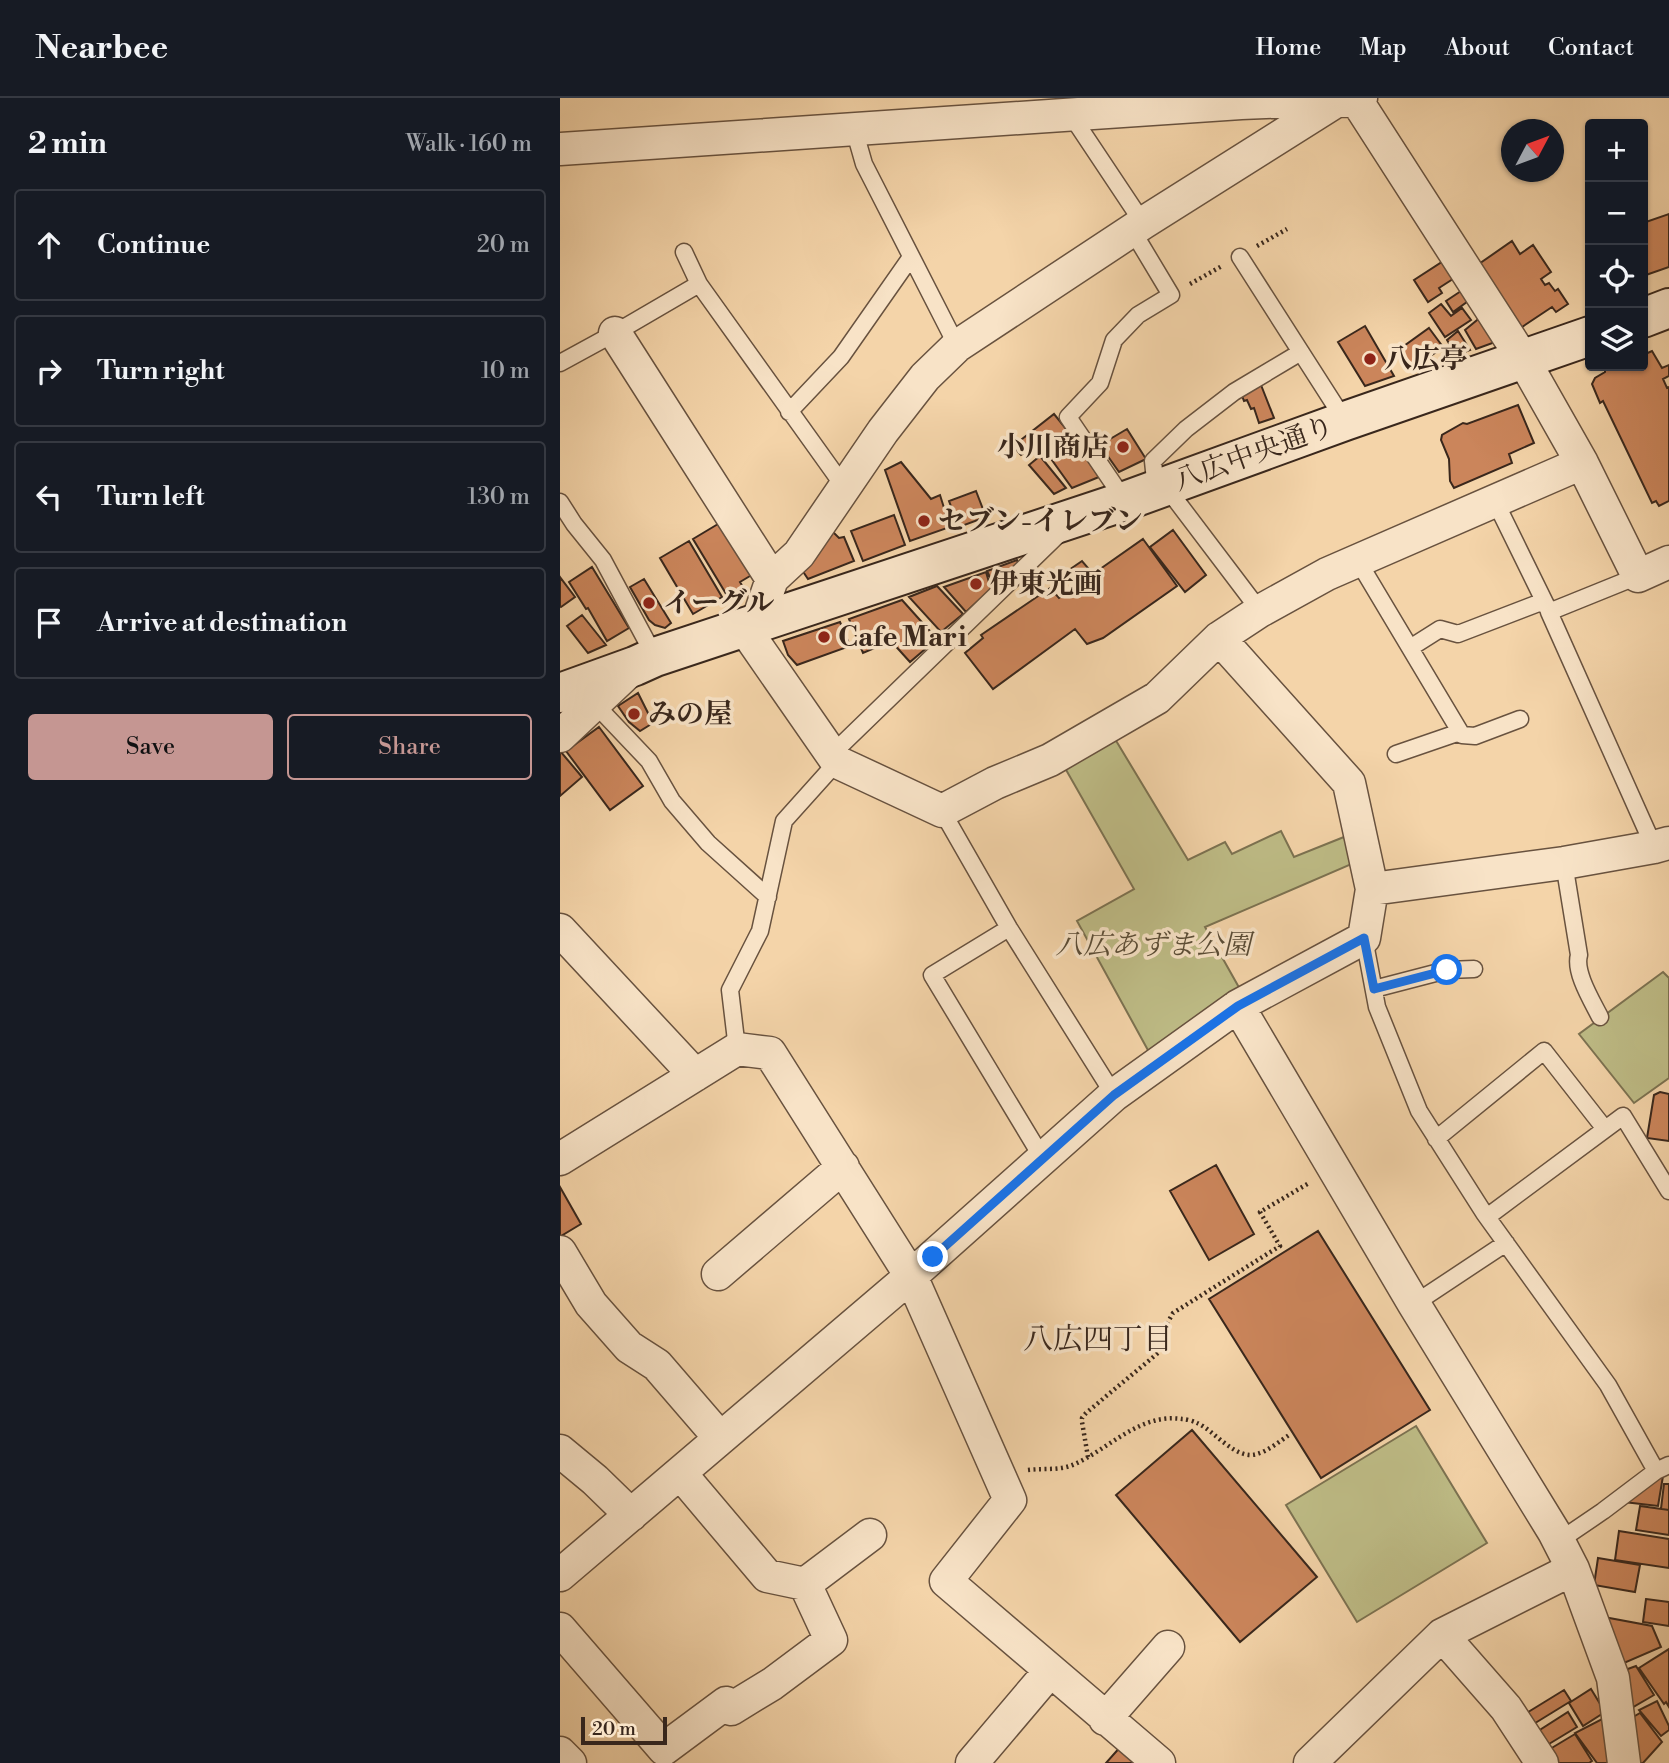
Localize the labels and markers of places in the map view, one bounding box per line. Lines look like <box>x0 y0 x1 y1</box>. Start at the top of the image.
place label: 八広亭 <box>1384 342 1468 377</box>
marker: 八広亭 <box>1362 351 1378 367</box>
place label: 小川商店 <box>997 430 1109 465</box>
marker: 小川商店 <box>1115 439 1131 455</box>
place label: セブン-イレブン <box>938 504 1143 539</box>
marker: セブン-イレブン <box>916 513 932 529</box>
place label: 伊東光画 <box>990 567 1102 602</box>
marker: 伊東光画 <box>968 576 984 592</box>
place label: イーグル <box>663 586 774 621</box>
marker: イーグル <box>641 595 657 611</box>
place label: Cafe Mari <box>838 620 967 655</box>
marker: Cafe Mari <box>816 629 832 645</box>
place label: みの屋 <box>648 697 732 732</box>
marker: みの屋 <box>626 706 642 722</box>

